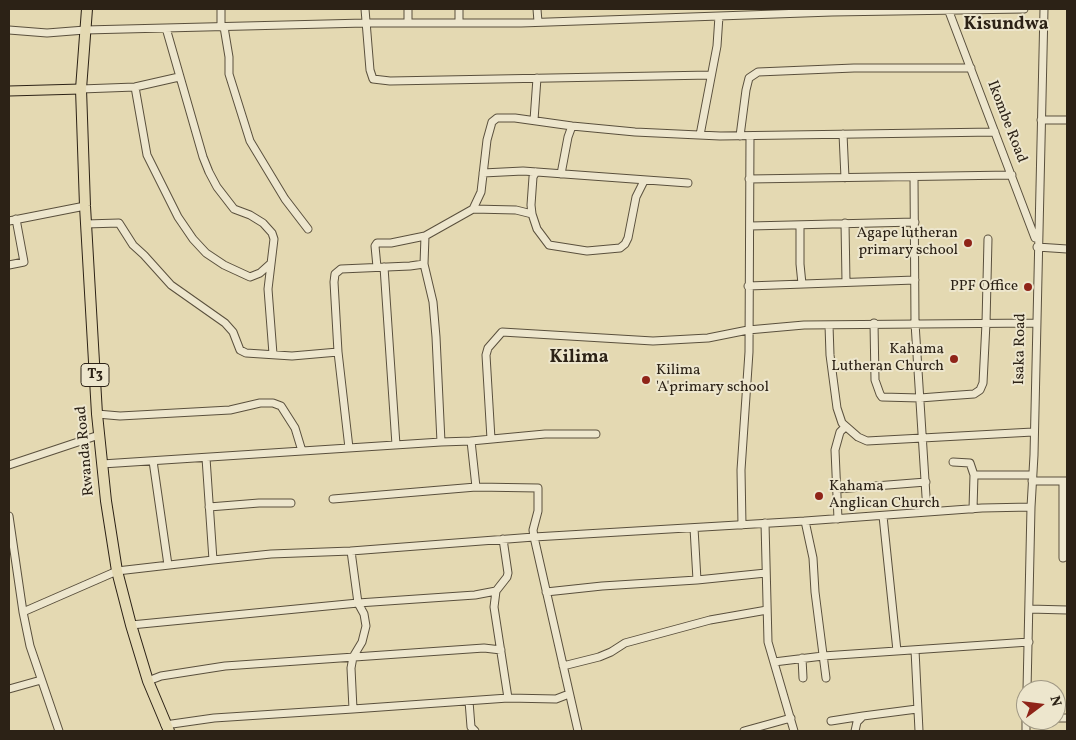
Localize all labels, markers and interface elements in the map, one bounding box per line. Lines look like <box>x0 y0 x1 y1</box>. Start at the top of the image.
district label: Kisundwa <box>963 15 1049 37</box>
street label: Ikombe Road <box>982 78 1030 166</box>
place label: Agape lutheran primary school <box>857 225 958 260</box>
marker: Agape lutheran primary school <box>962 237 974 249</box>
place label: PPF Office <box>950 278 1018 296</box>
marker: PPF Office <box>1022 281 1034 293</box>
street label: Isaka Road <box>1011 313 1031 385</box>
place label: Kahama Lutheran Church <box>831 341 944 376</box>
district label: Kilima <box>549 348 609 370</box>
marker: Kahama Lutheran Church <box>948 353 960 365</box>
place label: Kilima 'A'primary school <box>656 362 769 397</box>
road number: T3 <box>81 364 109 386</box>
marker: Kilima 'A'primary school <box>640 374 652 386</box>
street label: Rwanda Road <box>73 405 99 497</box>
place label: Kahama Anglican Church <box>829 478 940 513</box>
marker: Kahama Anglican Church <box>813 490 825 502</box>
north arrow <box>1016 680 1066 730</box>
text: N <box>1045 694 1065 709</box>

